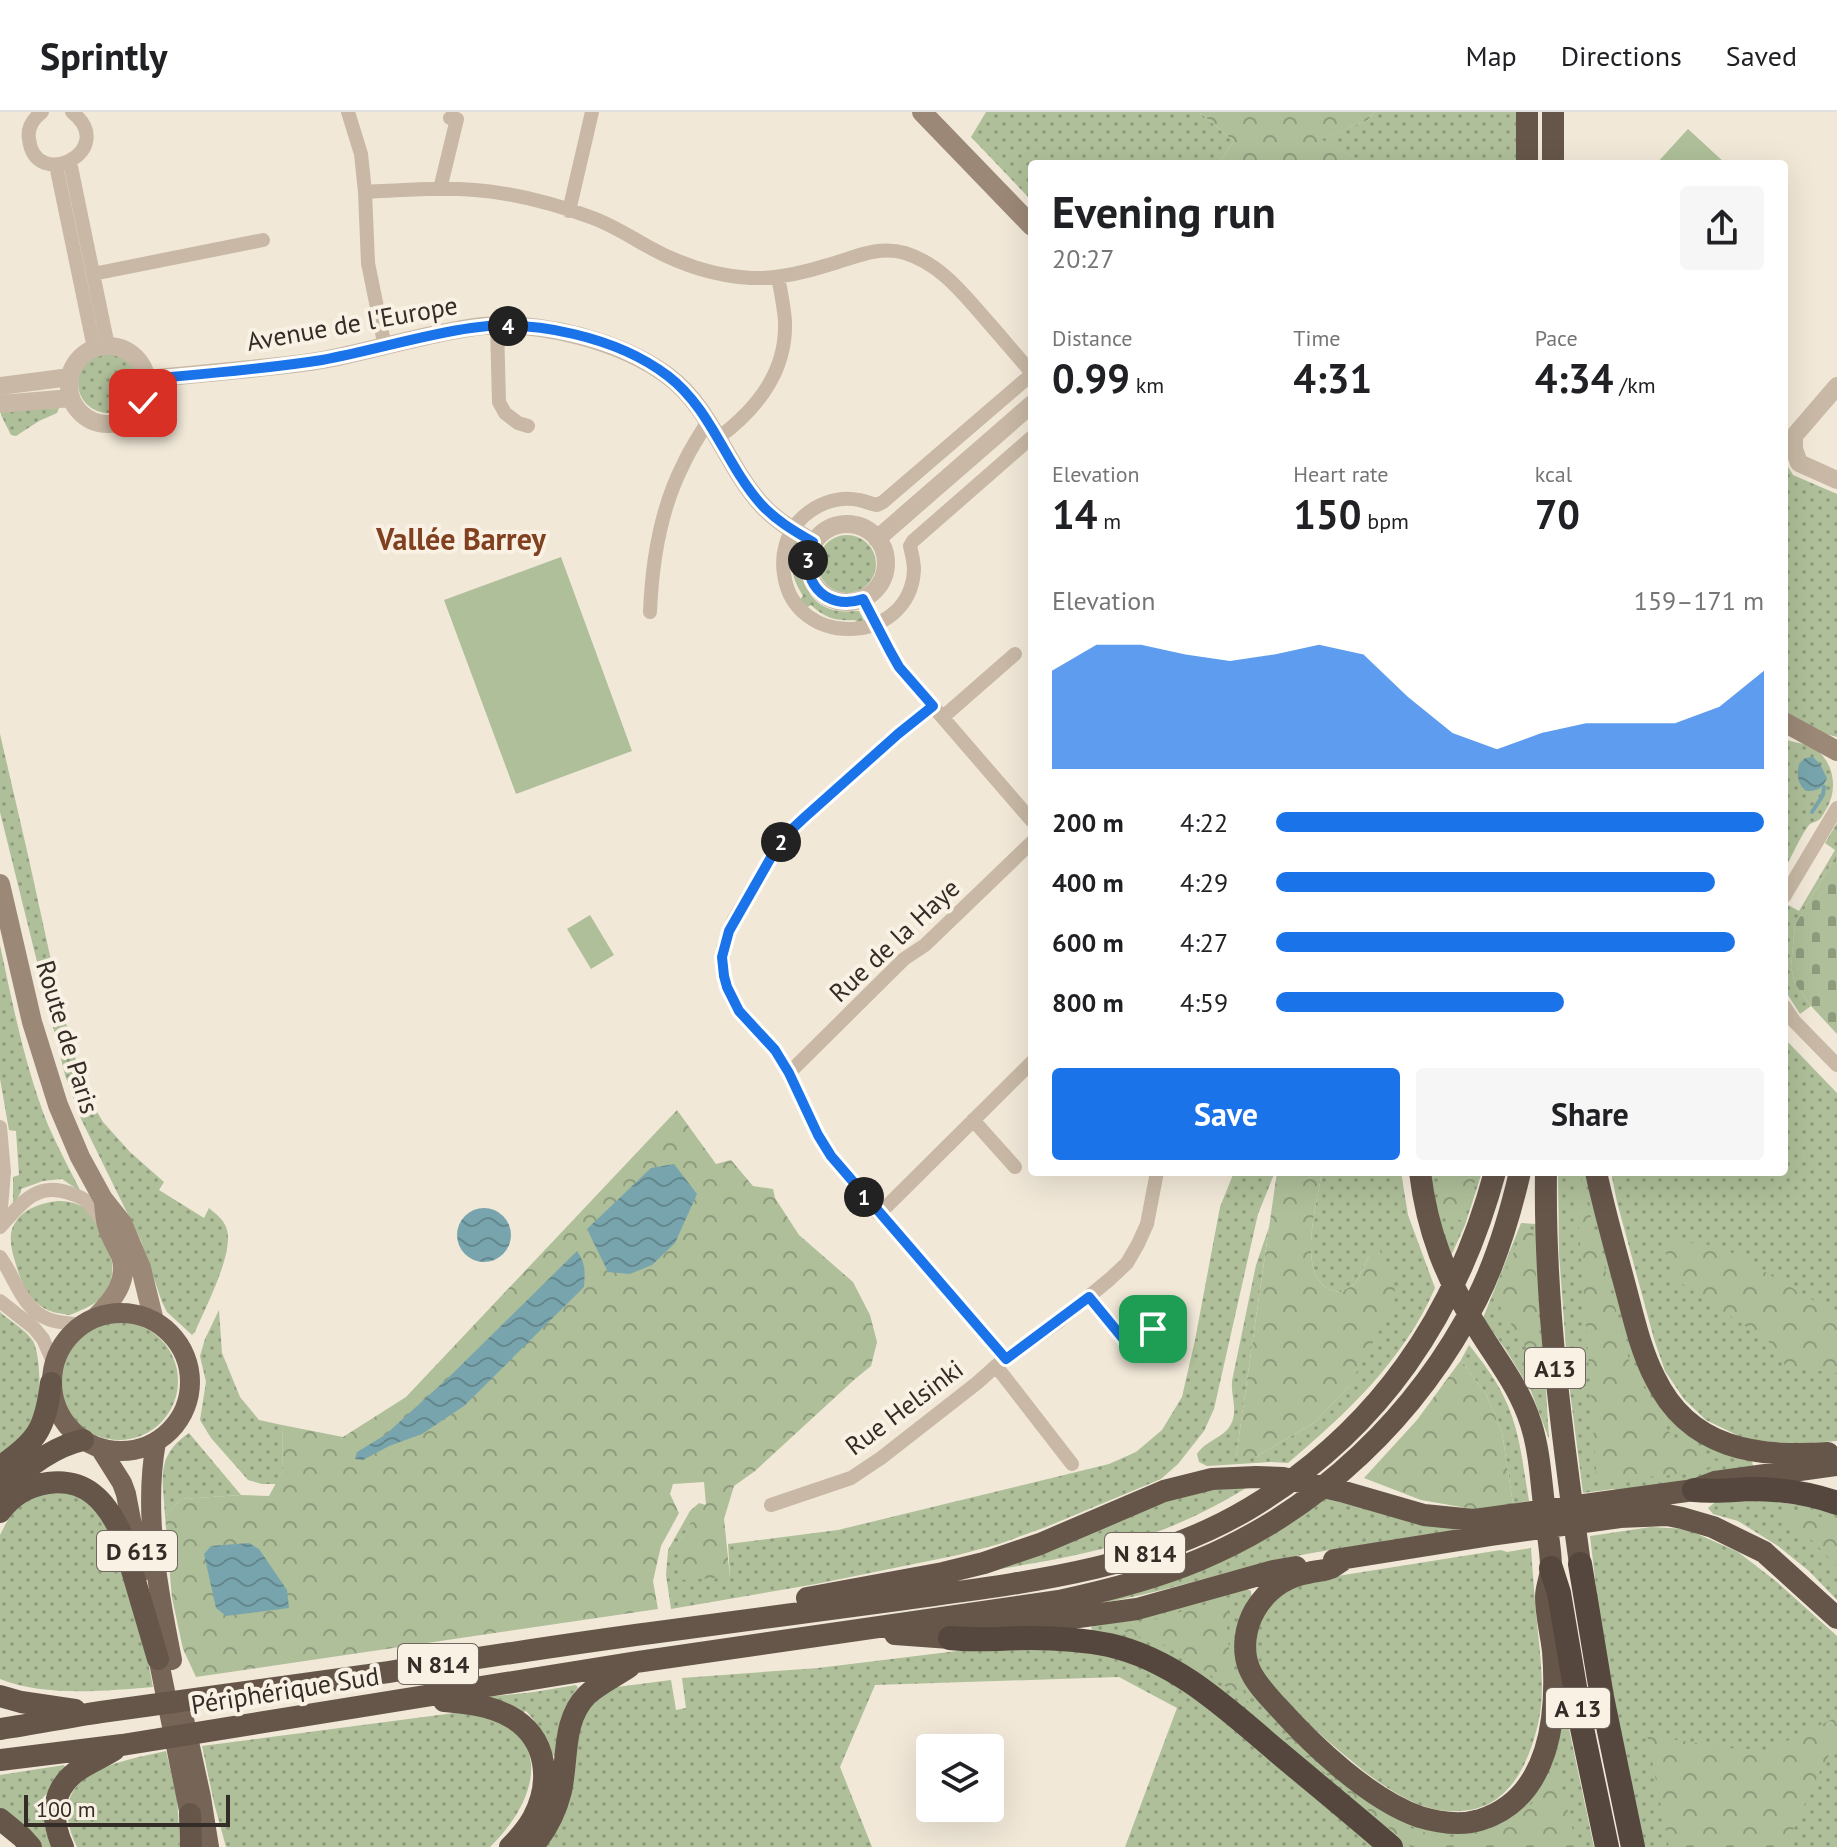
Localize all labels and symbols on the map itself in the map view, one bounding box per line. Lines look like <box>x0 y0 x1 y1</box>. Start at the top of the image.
street label: Avenue de l'Europe <box>244 288 460 358</box>
pin: 4 <box>488 306 528 346</box>
pin <box>109 369 177 437</box>
district label: Vallée Barrey <box>375 519 546 558</box>
pin: 3 <box>788 540 828 580</box>
pin: 2 <box>761 822 801 862</box>
street label: Rue de la Haye <box>822 871 966 1009</box>
street label: Route de Paris <box>29 957 107 1117</box>
pin: 1 <box>844 1177 884 1217</box>
pin <box>1119 1295 1187 1363</box>
road number: A13 <box>1525 1348 1585 1388</box>
street label: Rue Helsinki <box>838 1352 970 1462</box>
road number: D 613 <box>97 1531 177 1571</box>
road number: N 814 <box>1105 1533 1185 1573</box>
road number: N 814 <box>398 1644 478 1684</box>
street label: Périphérique Sud <box>189 1659 381 1721</box>
road number: A 13 <box>1546 1688 1610 1728</box>
scale bar <box>24 1791 230 1827</box>

